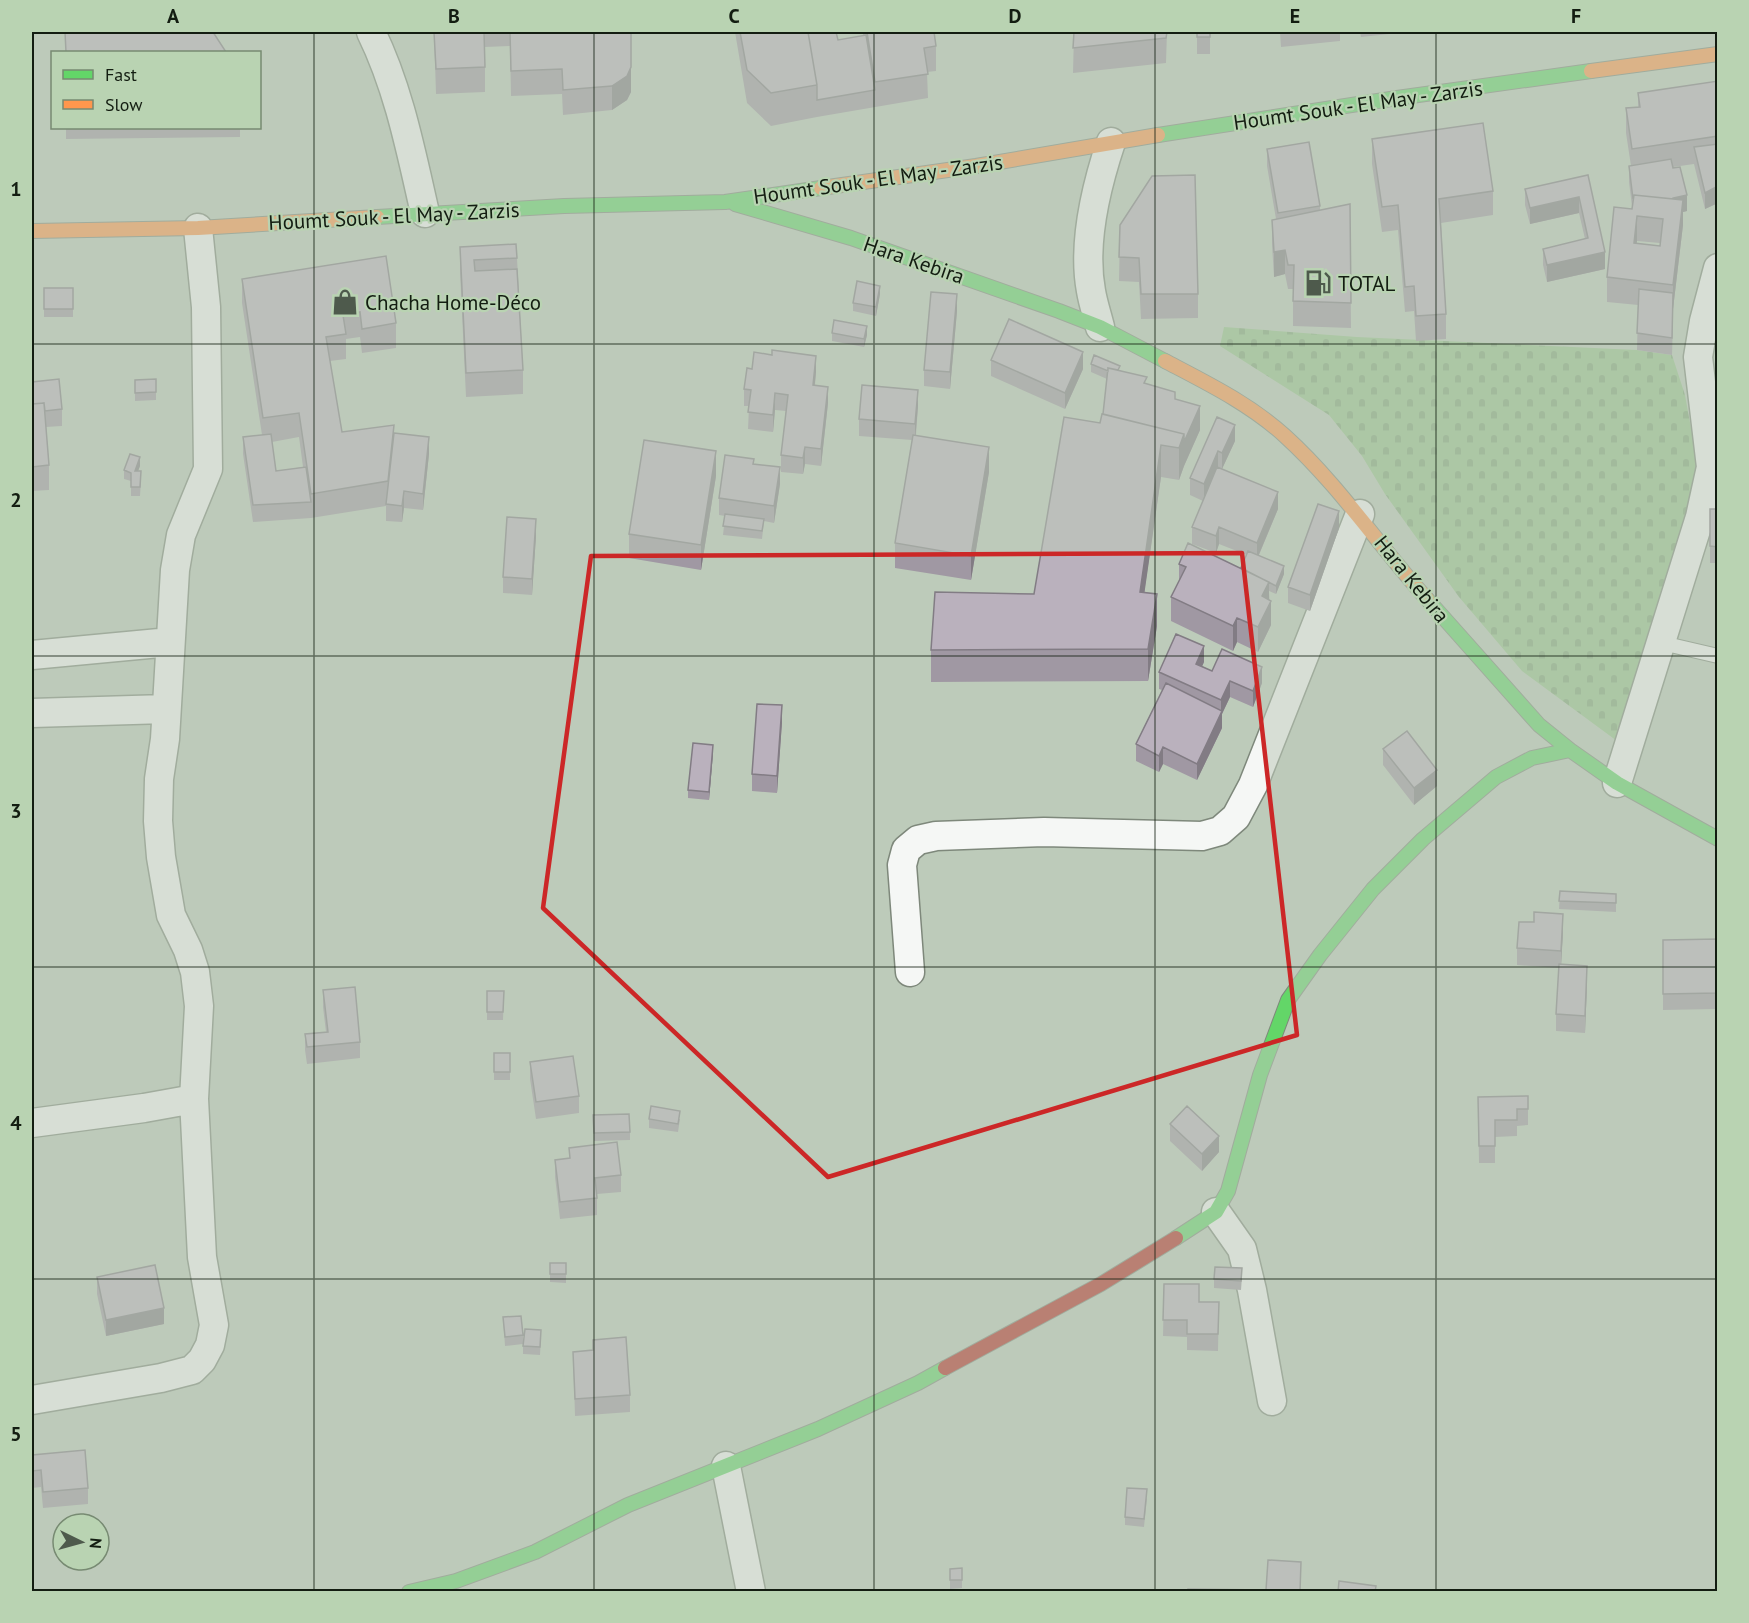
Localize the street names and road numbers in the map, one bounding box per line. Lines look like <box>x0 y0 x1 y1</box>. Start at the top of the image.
street label: Houmt Souk - El May - Zarzis <box>1232 74 1484 136</box>
street label: Houmt Souk - El May - Zarzis <box>752 148 1004 210</box>
street label: Houmt Souk - El May - Zarzis <box>268 196 520 236</box>
street label: Hara Kebira <box>860 230 968 290</box>
street label: Hara Kebira <box>1369 530 1455 628</box>

